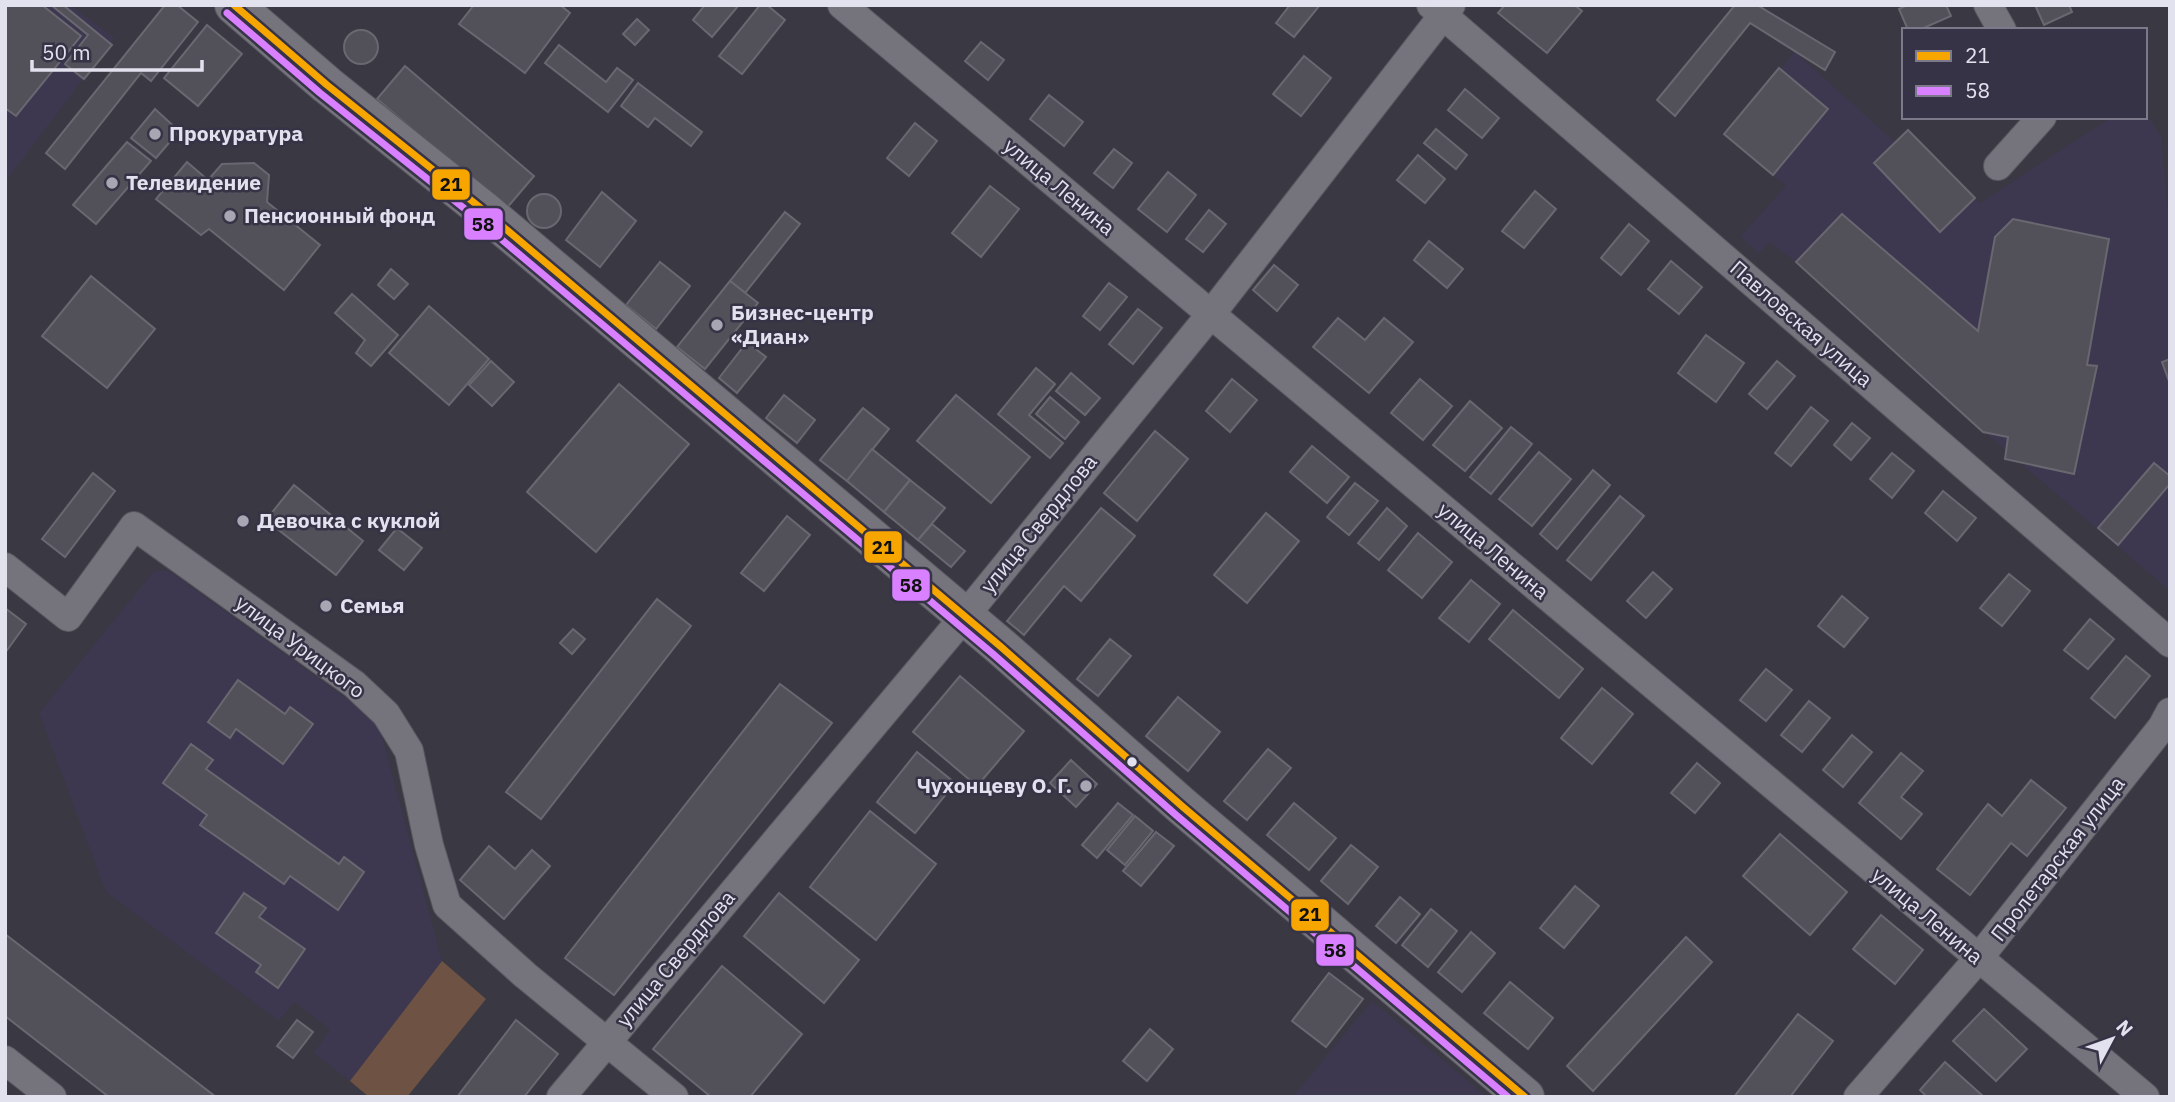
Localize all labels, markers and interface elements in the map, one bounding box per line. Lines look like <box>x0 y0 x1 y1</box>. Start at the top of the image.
scale bar <box>32 28 201 72</box>
legend <box>1902 28 2147 119</box>
text: 50 m <box>42 38 91 66</box>
text: 21 <box>1965 41 1990 69</box>
text: 58 <box>1965 76 1990 104</box>
place label: Прокуратура <box>169 119 303 147</box>
marker: Прокуратура <box>147 126 163 142</box>
street label: улица Ленина <box>998 131 1121 241</box>
place label: Телевидение <box>126 168 261 196</box>
line badge: 21 <box>431 168 471 201</box>
text: 21 <box>440 172 463 196</box>
marker: Телевидение <box>104 175 120 191</box>
place label: Пенсионный фонд <box>244 201 435 229</box>
line badge: 58 <box>463 207 504 241</box>
marker: Пенсионный фонд <box>222 208 238 224</box>
text: 58 <box>472 212 494 236</box>
street label: Павловская улица <box>1724 254 1879 393</box>
place label: Бизнес-центр «Диан» <box>731 298 874 350</box>
marker: Бизнес-центр «Диан» <box>709 317 725 333</box>
street label: улица Свердлова <box>974 448 1103 598</box>
street label: улица Ленина <box>1432 495 1555 605</box>
place label: Девочка с куклой <box>257 506 440 534</box>
marker: Девочка с куклой <box>235 513 251 529</box>
line badge: 21 <box>863 530 903 564</box>
text: 21 <box>872 535 895 559</box>
line badge: 58 <box>891 568 931 602</box>
text: 58 <box>900 573 922 597</box>
street label: улица Урицкого <box>230 588 371 704</box>
place label: Семья <box>340 591 405 619</box>
marker: Семья <box>318 598 334 614</box>
unlabelled marker <box>1125 755 1139 769</box>
street label: Пролетарская улица <box>1984 770 2130 947</box>
place label: Чухонцеву О. Г. <box>917 771 1072 799</box>
marker: Чухонцеву О. Г. <box>1078 778 1094 794</box>
street label: улица Ленина <box>1866 860 1989 970</box>
street label: улица Свердлова <box>610 884 741 1033</box>
line badge: 21 <box>1290 898 1330 932</box>
text: 21 <box>1299 902 1322 926</box>
line badge: 58 <box>1315 933 1355 967</box>
text: 58 <box>1324 938 1346 962</box>
north arrow <box>2077 1004 2147 1074</box>
text: N <box>2111 1015 2138 1041</box>

